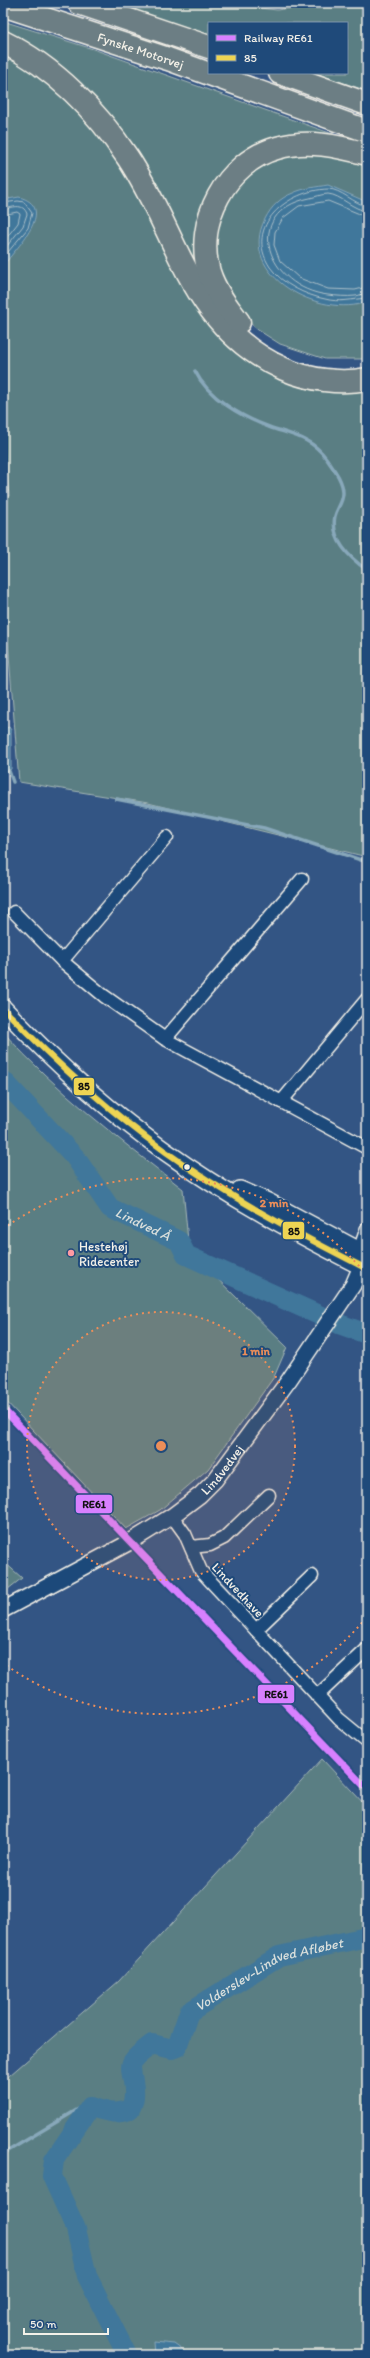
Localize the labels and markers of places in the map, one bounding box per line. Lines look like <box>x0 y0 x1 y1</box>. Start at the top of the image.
unlabelled marker <box>182 1162 192 1172</box>
place label: Hestehøj Ridecenter <box>79 1239 139 1269</box>
marker: Hestehøj Ridecenter <box>66 1248 76 1258</box>
centre of rings <box>154 1439 168 1453</box>

